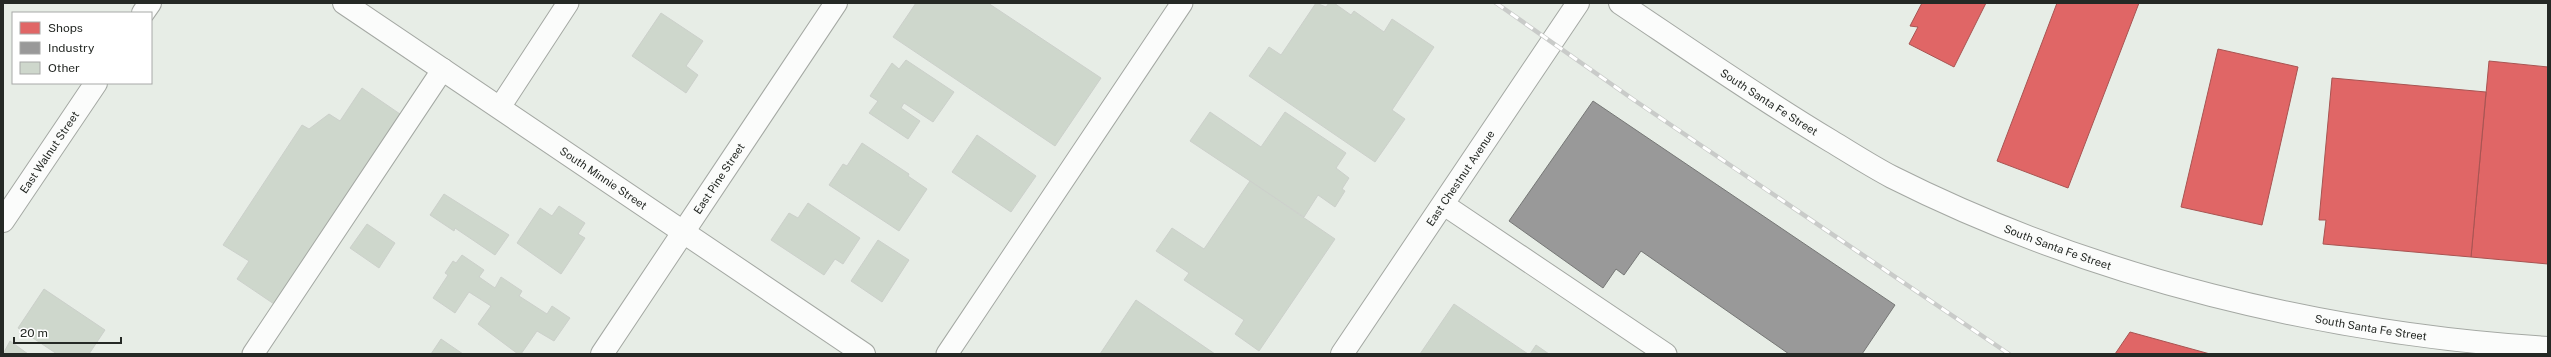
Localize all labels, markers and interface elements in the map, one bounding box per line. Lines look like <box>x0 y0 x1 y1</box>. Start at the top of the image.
legend <box>12 12 152 84</box>
text: Shops <box>48 21 83 35</box>
text: Industry <box>48 41 95 55</box>
text: Other <box>48 61 80 75</box>
street label: South Santa Fe Street <box>1718 66 1820 138</box>
street label: East Walnut Street <box>18 109 81 195</box>
street label: East Chestnut Avenue <box>1424 128 1497 228</box>
street label: East Pine Street <box>691 141 747 216</box>
street label: South Minnie Street <box>558 145 649 212</box>
street label: South Santa Fe Street <box>2002 222 2113 272</box>
street label: South Santa Fe Street <box>2314 312 2428 342</box>
scale bar <box>14 319 121 345</box>
text: 20 m <box>20 326 48 340</box>

